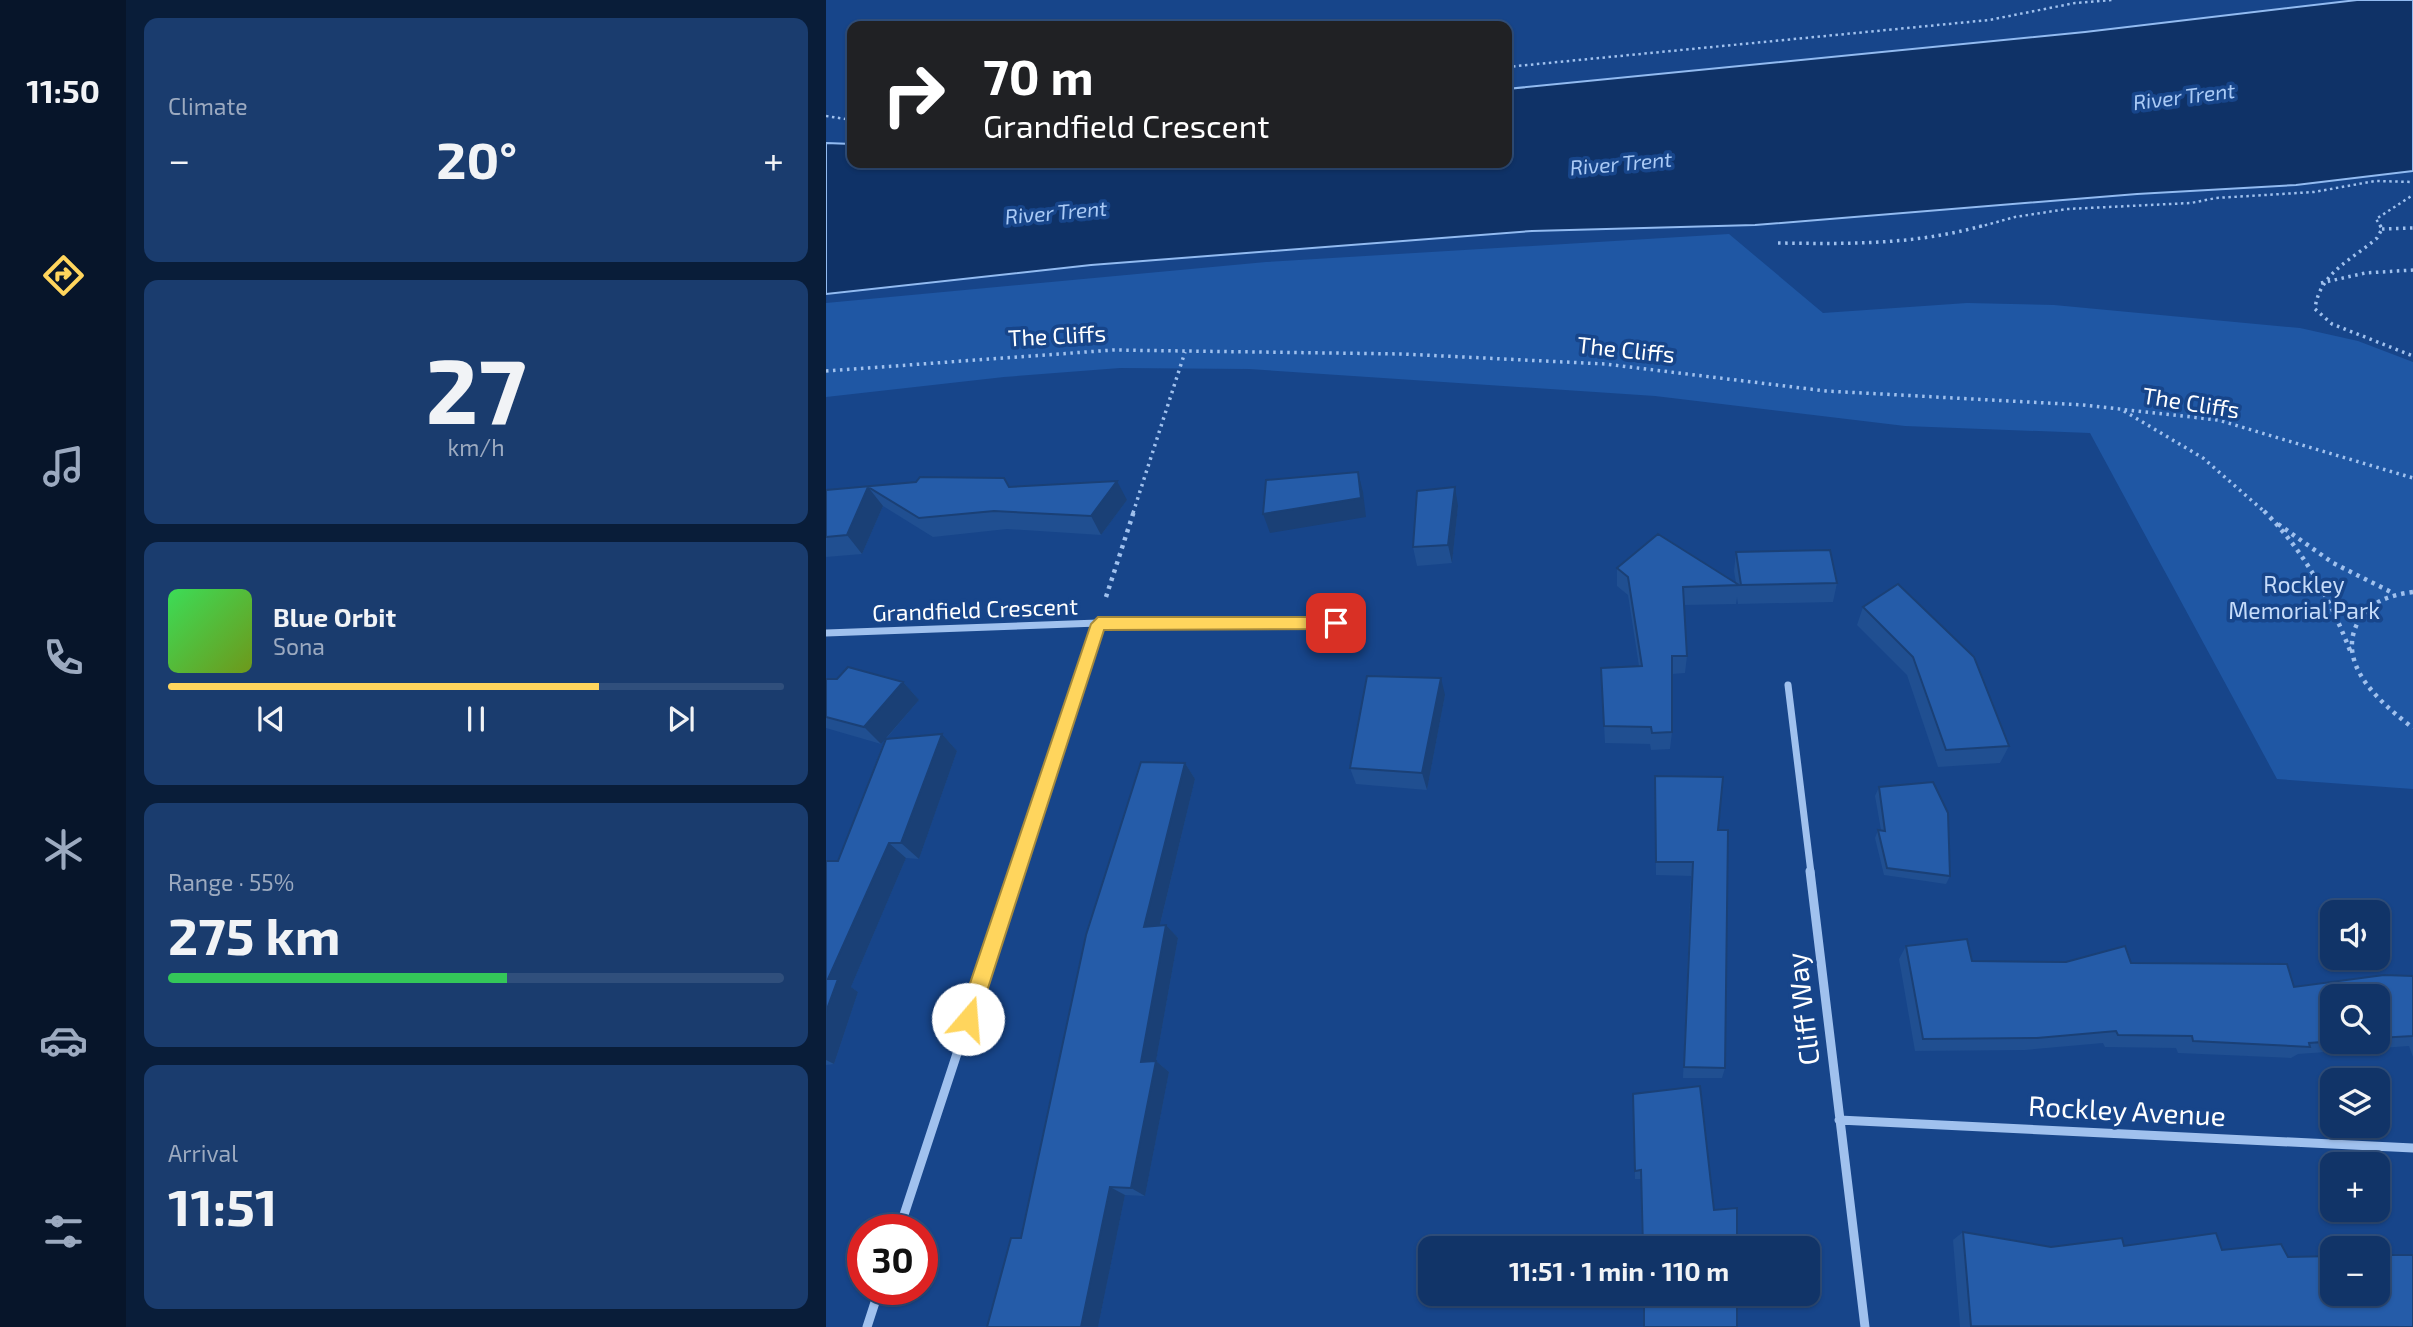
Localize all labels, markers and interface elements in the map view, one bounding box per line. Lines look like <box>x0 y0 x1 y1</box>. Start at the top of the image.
text: 70 m <box>983 46 1094 105</box>
icon: right <box>868 49 959 140</box>
text: 11:50 <box>26 71 100 109</box>
water label: River Trent <box>2131 77 2236 114</box>
text: Climate <box>168 92 248 120</box>
text: Grandfield Crescent <box>983 106 1269 144</box>
text: 20° <box>436 127 517 189</box>
text: − <box>168 136 190 182</box>
text: + <box>763 136 784 182</box>
water label: River Trent <box>1569 146 1673 179</box>
water label: River Trent <box>1004 195 1108 228</box>
icon: directions <box>39 251 88 300</box>
street label: The Cliffs <box>1007 318 1107 352</box>
street label: The Cliffs <box>1576 330 1676 368</box>
text: 27 <box>426 333 526 442</box>
street label: The Cliffs <box>2141 381 2242 423</box>
text: km/h <box>447 433 505 461</box>
icon: music <box>39 442 88 491</box>
park label: Rockley Memorial Park <box>2228 570 2380 624</box>
street label: Grandfield Crescent <box>872 591 1079 627</box>
pin <box>1306 593 1366 653</box>
text: Blue Orbit <box>273 601 396 632</box>
icon: arrive <box>1317 604 1355 642</box>
text: Sona <box>273 632 325 660</box>
icon: phone <box>39 633 88 682</box>
icon: previous <box>252 700 290 738</box>
icon: pause <box>457 700 495 738</box>
icon: next <box>662 700 700 738</box>
icon: climate <box>39 825 88 874</box>
text: Range · 55% <box>168 868 294 896</box>
map controls <box>2320 900 2390 1306</box>
button: sound <box>2320 900 2390 970</box>
text: 275 km <box>168 903 340 965</box>
street label: Cliff Way <box>1778 951 1826 1067</box>
position arrow <box>931 982 1005 1056</box>
button: search <box>2320 984 2390 1054</box>
icon: car <box>39 1016 88 1065</box>
button: layers <box>2320 1068 2390 1138</box>
street label: Rockley Avenue <box>2027 1088 2227 1132</box>
text: Arrival <box>168 1139 238 1167</box>
button: + <box>2320 1152 2390 1222</box>
text: 11:51 <box>168 1174 277 1236</box>
icon: filters <box>39 1207 88 1256</box>
speed limit sign: 30 <box>847 1214 938 1305</box>
button: − <box>2320 1236 2390 1306</box>
text: 11:51 · 1 min · 110 m <box>1509 1255 1729 1286</box>

